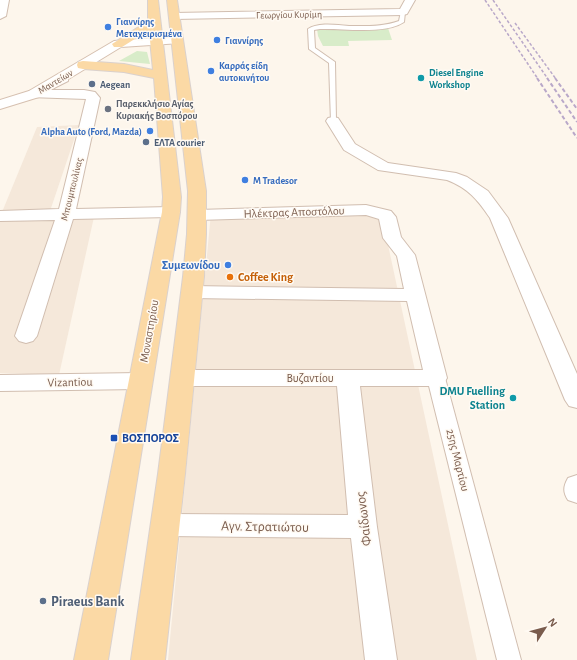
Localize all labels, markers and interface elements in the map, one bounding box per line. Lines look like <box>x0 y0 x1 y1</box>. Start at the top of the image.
street label: Γεωργίου Κυρίμη <box>256 9 322 21</box>
place label: Γιαννίρης Μεταχειρισμένα <box>116 17 183 39</box>
marker: Γιαννίρης Μεταχειρισμένα <box>103 22 113 32</box>
marker: Γιαννίρης <box>212 35 222 45</box>
place label: Γιαννίρης <box>225 36 263 46</box>
place label: Καρράς είδη αυτοκινήτου <box>219 61 269 83</box>
marker: Καρράς είδη αυτοκινήτου <box>206 66 216 76</box>
street label: Μαντείων <box>36 68 75 96</box>
place label: Diesel Engine Workshop <box>429 68 484 90</box>
marker: Diesel Engine Workshop <box>416 73 426 83</box>
marker: Aegean <box>87 79 97 89</box>
place label: Aegean <box>100 80 130 90</box>
place label: Παρεκκλήσιο Αγίας Κυριακής Βοσπόρου <box>116 99 197 121</box>
marker: Παρεκκλήσιο Αγίας Κυριακής Βοσπόρου <box>103 104 113 114</box>
marker: Alpha Auto (Ford, Mazda) <box>145 126 155 136</box>
place label: Alpha Auto (Ford, Mazda) <box>41 127 142 137</box>
marker: ΕΛΤΑ courier <box>141 137 151 147</box>
place label: ΕΛΤΑ courier <box>154 138 205 148</box>
street label: Μπουμπουλίνας <box>59 157 85 222</box>
marker: M Tradesor <box>240 175 250 185</box>
place label: M Tradesor <box>253 176 298 186</box>
street label: Ηλέκτρας Αποστόλου <box>243 204 345 221</box>
place label: Συμεωνίδου <box>162 259 220 271</box>
marker: Συμεωνίδου <box>223 260 233 270</box>
place label: Coffee King <box>238 271 294 283</box>
marker: Coffee King <box>225 272 235 282</box>
street label: Μοναστηρίου <box>138 299 160 363</box>
street label: Βυζαντίου <box>286 372 334 385</box>
street label: Vizantiou <box>47 376 93 388</box>
place label: DMU Fuelling Station <box>439 385 506 411</box>
marker: DMU Fuelling Station <box>508 393 518 403</box>
street label: 25ης Μαρτίου <box>443 427 472 493</box>
place label: ΒΟΣΠΟΡΟΣ <box>122 432 179 444</box>
marker: ΒΟΣΠΟΡΟΣ <box>109 433 119 443</box>
street label: Φαίδωνος <box>354 490 374 547</box>
street label: Αγν. Στρατιώτου <box>221 519 309 535</box>
place label: Piraeus Bank <box>51 595 124 609</box>
marker: Piraeus Bank <box>38 596 48 606</box>
north arrow <box>525 608 565 648</box>
text: N <box>546 616 559 629</box>

